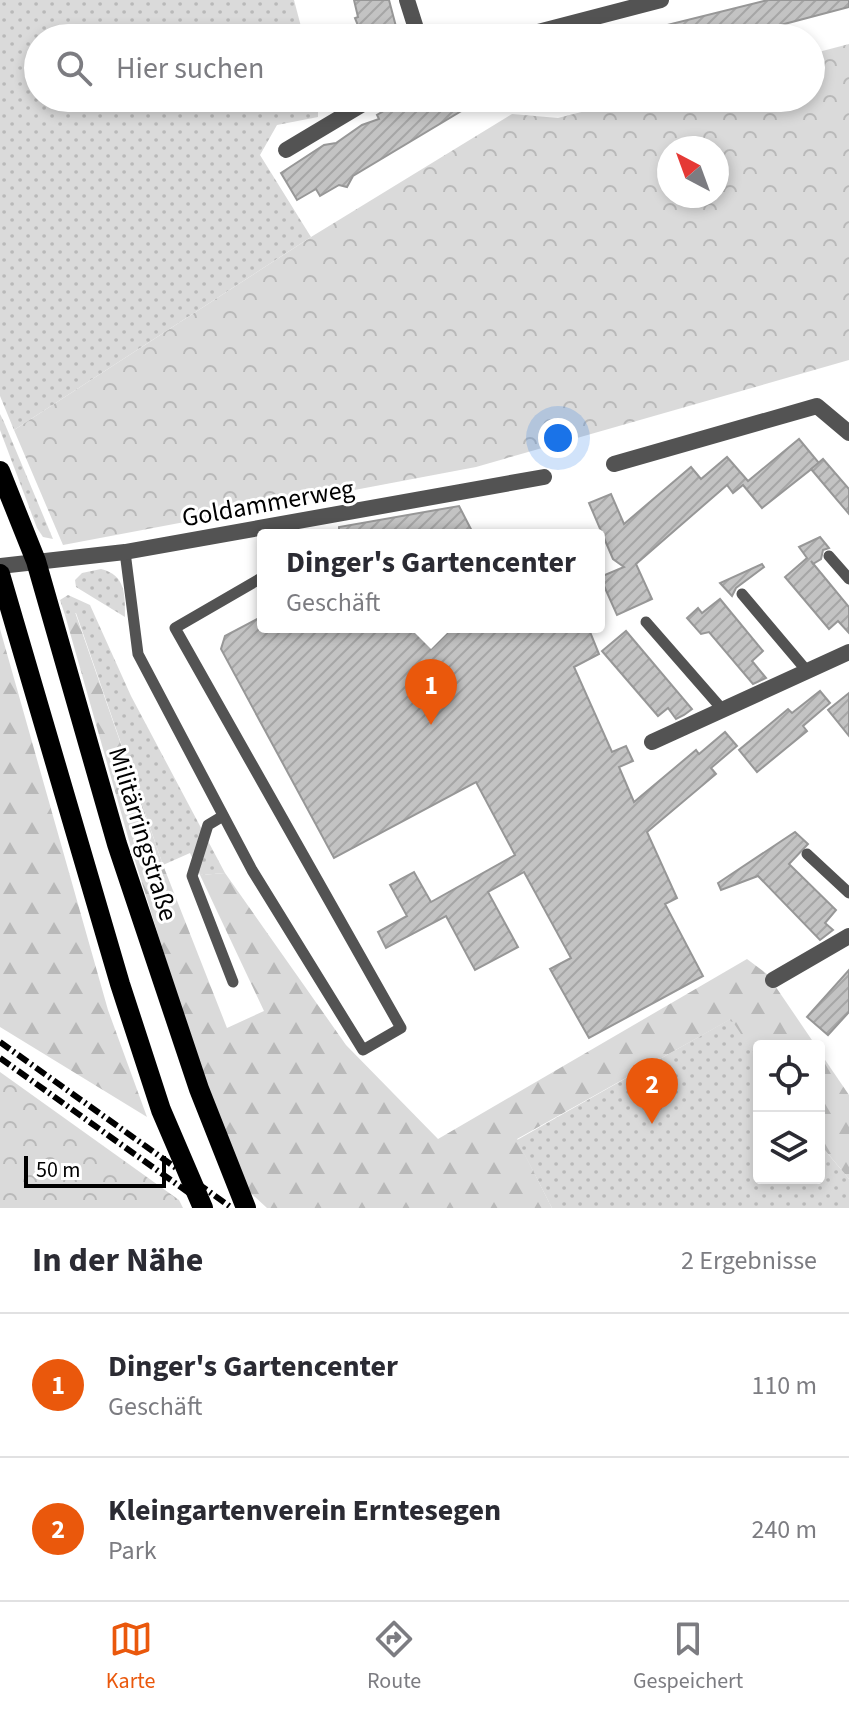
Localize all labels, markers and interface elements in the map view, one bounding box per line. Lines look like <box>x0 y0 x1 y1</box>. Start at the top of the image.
search box <box>24 24 825 112</box>
icon: search <box>52 46 96 90</box>
text: Hier suchen <box>116 47 264 90</box>
north arrow <box>657 136 729 208</box>
your location <box>538 418 578 458</box>
street label: Goldammerweg <box>179 470 357 536</box>
popup <box>257 529 605 633</box>
text: Dinger's Gartencenter <box>286 541 576 584</box>
text: Geschäft <box>286 584 380 621</box>
pin: 1 <box>405 659 457 725</box>
street label: Militärringstraße <box>99 743 187 925</box>
map controls <box>753 1040 825 1184</box>
button: locate <box>753 1040 825 1112</box>
pin: 2 <box>626 1058 678 1124</box>
button: layers <box>753 1112 825 1184</box>
scale bar <box>24 1152 166 1188</box>
text: 50 m <box>36 1154 81 1186</box>
text: In der Nähe <box>32 1236 203 1285</box>
text: 2 Ergebnisse <box>681 1242 817 1279</box>
text: Dinger's Gartencenter <box>108 1345 398 1388</box>
text: 1 <box>51 1367 65 1404</box>
text: 110 m <box>751 1367 817 1404</box>
text: Geschäft <box>108 1388 202 1425</box>
text: Kleingartenverein Erntesegen <box>108 1489 501 1532</box>
text: 2 <box>51 1511 65 1548</box>
text: 240 m <box>751 1511 817 1548</box>
text: Park <box>108 1532 157 1569</box>
tab: Karte <box>106 1617 155 1697</box>
tab: Route <box>367 1617 421 1697</box>
tab: Gespeichert <box>633 1617 743 1697</box>

